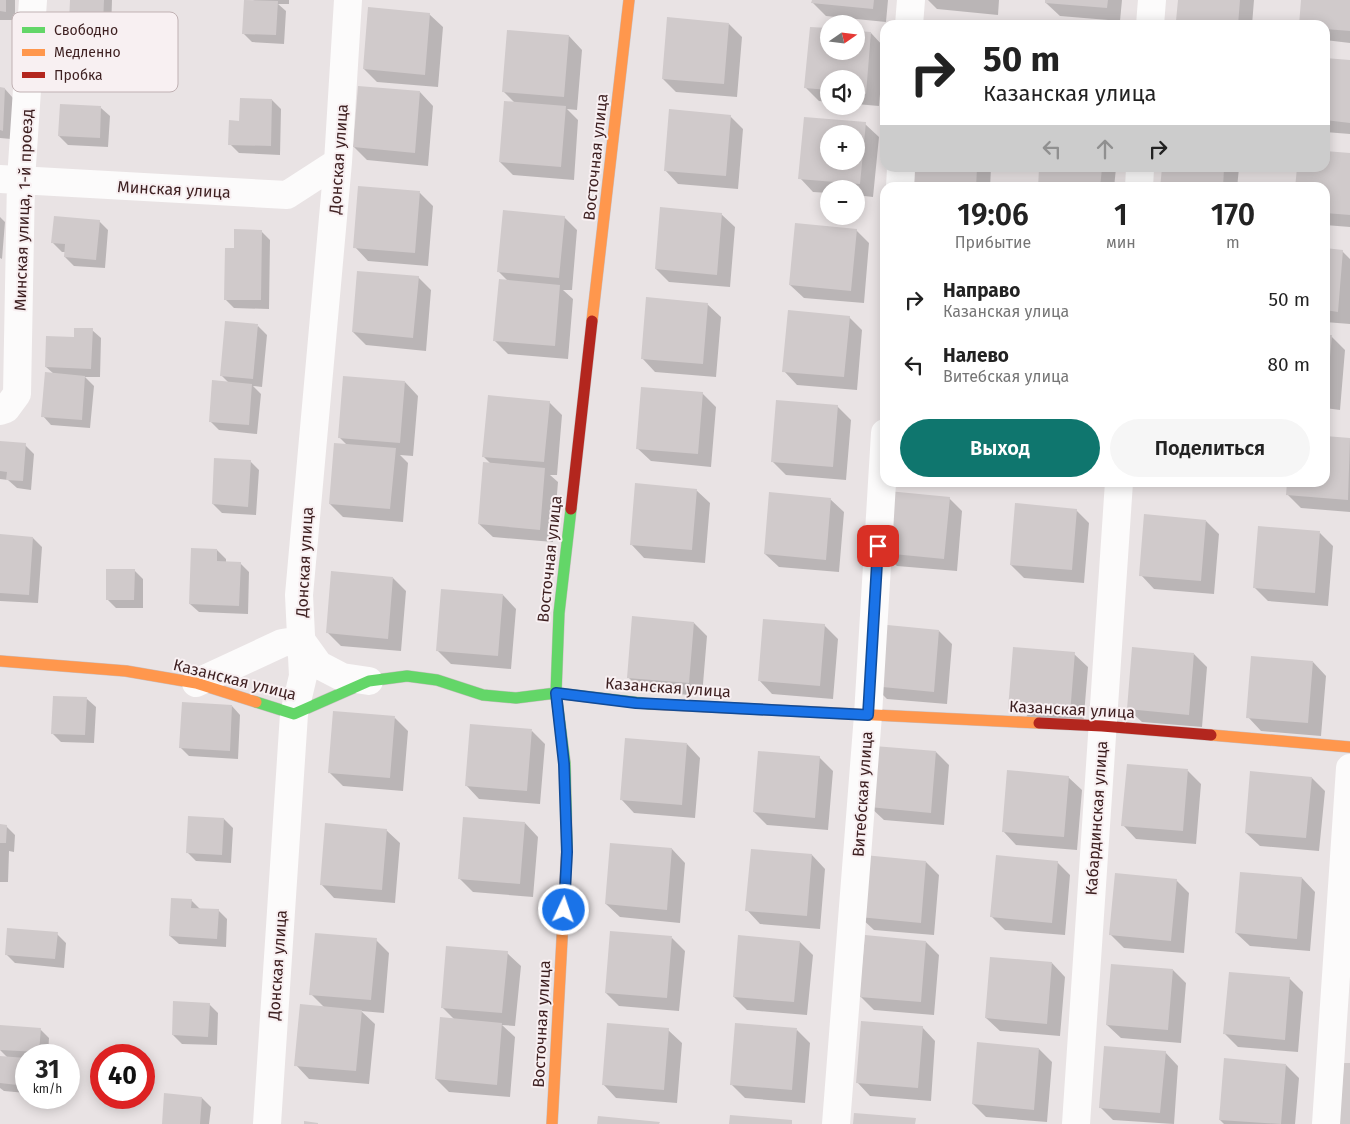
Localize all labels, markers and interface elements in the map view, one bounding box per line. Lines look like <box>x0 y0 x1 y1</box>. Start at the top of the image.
legend <box>12 12 178 92</box>
north arrow <box>820 15 865 60</box>
map controls <box>820 15 865 225</box>
text: Свободно <box>54 22 118 39</box>
text: 50 m <box>983 38 1060 80</box>
icon: right <box>900 40 965 105</box>
text: Медленно <box>54 44 121 61</box>
text: Пробка <box>54 67 103 84</box>
button: sound <box>820 70 865 115</box>
text: Казанская улица <box>983 80 1156 107</box>
street label: Восточная улица <box>579 93 612 221</box>
street label: Донская улица <box>325 103 352 216</box>
street label: Минская улица, 1-й проезд <box>10 109 37 311</box>
button: + <box>820 125 865 170</box>
icon: left <box>1038 135 1066 163</box>
icon: ahead <box>1091 135 1119 163</box>
icon: right <box>1144 135 1172 163</box>
street label: Минская улица <box>117 177 231 202</box>
button: − <box>820 180 865 225</box>
text: 19:06 <box>957 197 1029 233</box>
text: 1 <box>1114 197 1128 233</box>
text: 170 <box>1211 197 1255 233</box>
text: Прибытие <box>955 233 1031 252</box>
text: мин <box>1106 233 1136 252</box>
text: m <box>1226 233 1240 252</box>
text: Направо <box>943 279 1020 302</box>
icon: right <box>900 286 928 314</box>
text: 50 m <box>1269 288 1310 311</box>
text: Казанская улица <box>943 302 1069 321</box>
text: Налево <box>943 344 1009 367</box>
icon: left <box>900 351 928 379</box>
text: 80 m <box>1268 353 1310 376</box>
text: Витебская улица <box>943 367 1069 386</box>
button: Выход <box>900 419 1100 477</box>
button: Поделиться <box>1110 419 1310 477</box>
street label: Восточная улица <box>533 495 566 623</box>
street label: Донская улица <box>292 506 317 619</box>
pin <box>857 525 899 567</box>
icon: arrive <box>864 532 892 560</box>
street label: Казанская улица <box>171 655 298 704</box>
street label: Казанская улица <box>604 674 732 701</box>
street label: Казанская улица <box>1009 697 1135 722</box>
street label: Витебская улица <box>849 730 876 858</box>
street label: Кабардинская улица <box>1082 740 1111 896</box>
position arrow <box>537 883 589 935</box>
street label: Донская улица <box>264 909 291 1022</box>
street label: Восточная улица <box>529 960 554 1088</box>
speed limit sign: 40 <box>90 1044 155 1109</box>
text: 31 <box>35 1055 60 1085</box>
text: km/h <box>33 1082 62 1096</box>

